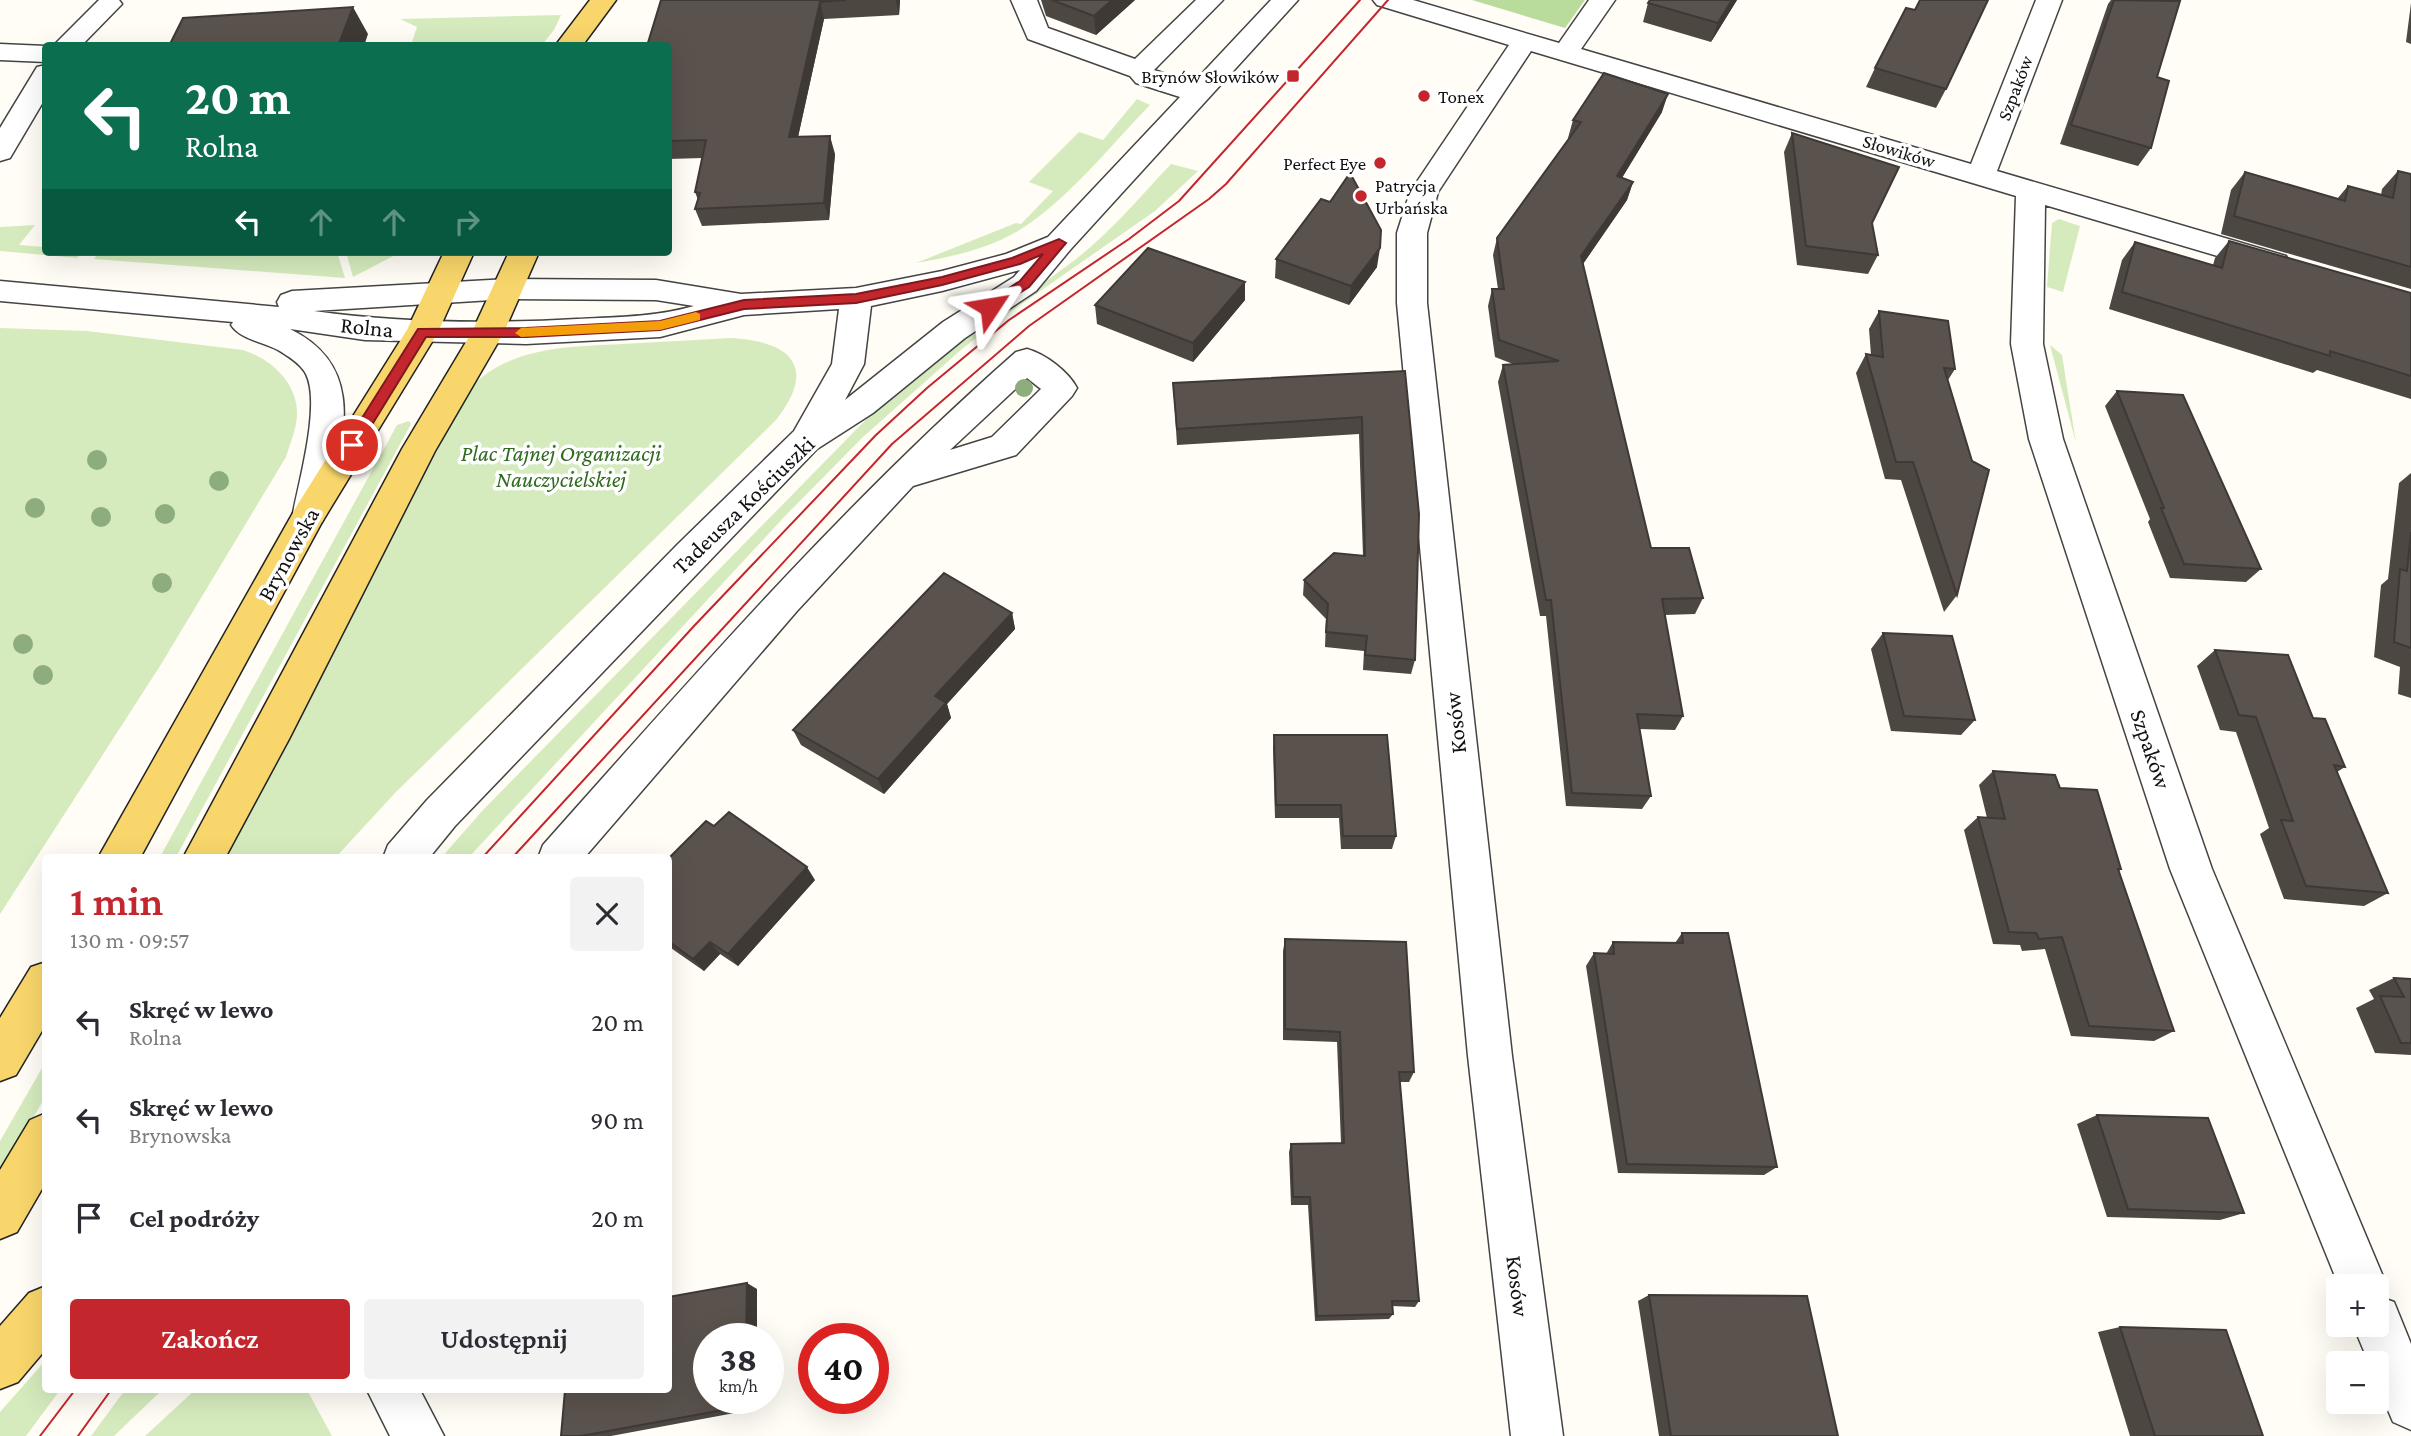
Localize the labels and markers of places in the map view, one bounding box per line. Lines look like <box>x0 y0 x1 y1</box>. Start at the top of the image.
place label: Brynów Słowików <box>1141 66 1279 87</box>
marker: Brynów Słowików <box>1285 68 1301 84</box>
place label: Tonex <box>1438 86 1484 107</box>
marker: Tonex <box>1416 88 1432 104</box>
place label: Perfect Eye <box>1283 153 1366 174</box>
marker: Perfect Eye <box>1372 155 1388 171</box>
place label: Patrycja Urbańska <box>1375 175 1448 218</box>
marker: Patrycja Urbańska <box>1353 188 1369 204</box>
pin <box>322 415 382 475</box>

